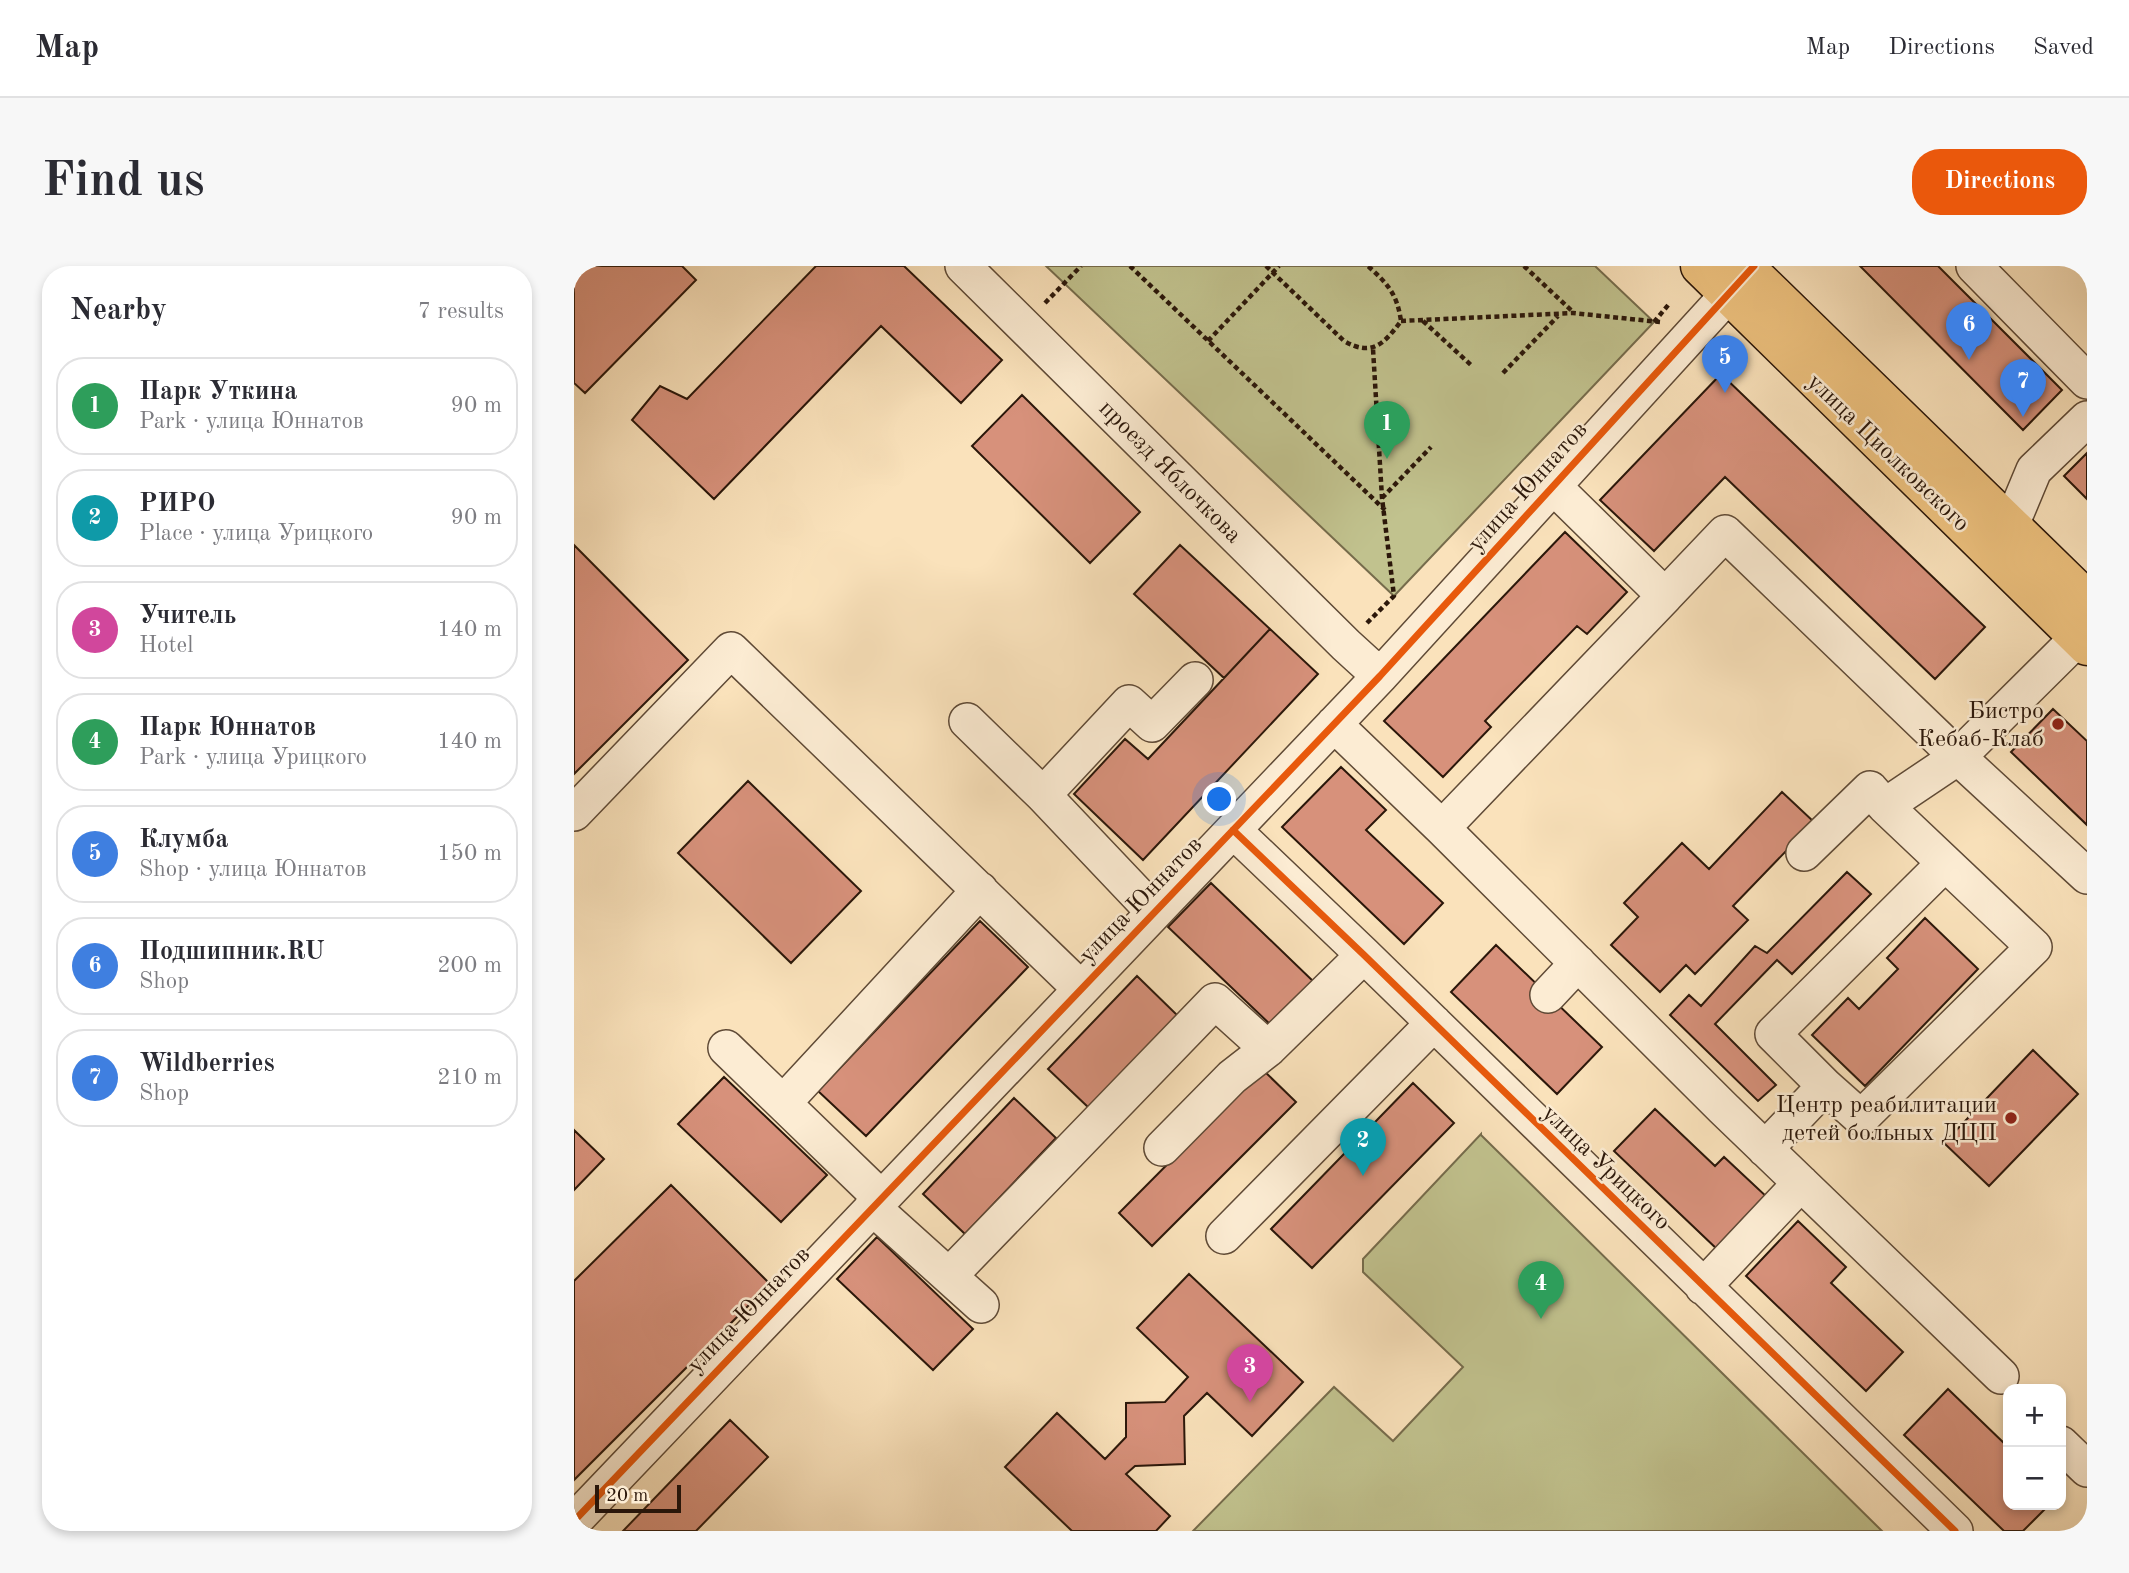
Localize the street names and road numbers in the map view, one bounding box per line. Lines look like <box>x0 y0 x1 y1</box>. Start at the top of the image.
street label: улица Циолковского <box>1802 370 1973 537</box>
street label: проезд Яблочкова <box>1094 397 1246 548</box>
street label: улица Юннатов <box>1464 418 1593 557</box>
street label: улица Юннатов <box>1075 833 1207 968</box>
street label: улица Урицкого <box>1537 1101 1674 1235</box>
street label: улица Юннатов <box>683 1243 815 1378</box>

